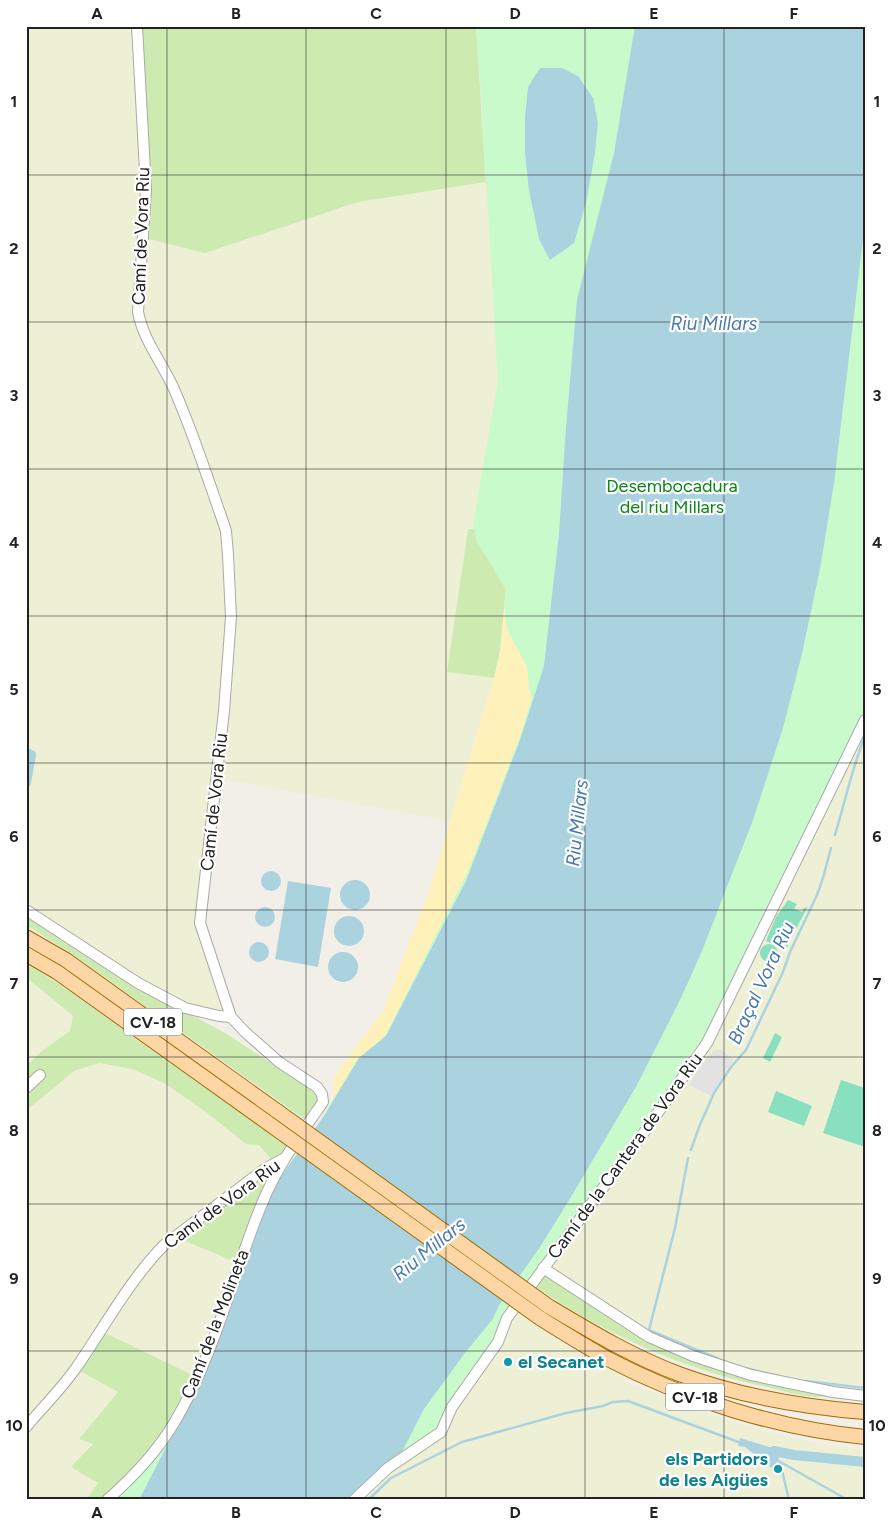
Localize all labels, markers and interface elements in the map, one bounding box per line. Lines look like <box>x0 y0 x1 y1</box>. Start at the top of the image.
text: A <box>91 4 103 23</box>
text: B <box>231 4 241 23</box>
text: C <box>370 4 382 23</box>
text: D <box>509 4 521 23</box>
text: E <box>649 4 659 23</box>
text: F <box>790 4 799 23</box>
text: 1 <box>11 92 17 111</box>
text: 1 <box>874 92 880 111</box>
street label: Camí de Vora Riu <box>128 167 154 305</box>
text: 2 <box>9 239 19 258</box>
text: 2 <box>872 239 882 258</box>
water label: Riu Millars <box>670 312 758 335</box>
text: 3 <box>10 386 19 405</box>
text: 3 <box>873 386 882 405</box>
park label: Desembocadura del riu Millars <box>606 475 738 518</box>
text: 4 <box>9 533 19 552</box>
text: 4 <box>872 533 882 552</box>
text: 5 <box>9 680 19 699</box>
text: 5 <box>872 680 882 699</box>
street label: Camí de Vora Riu <box>196 732 232 872</box>
water label: Riu Millars <box>561 778 593 868</box>
text: 6 <box>9 827 19 846</box>
text: 6 <box>872 827 882 846</box>
water label: Braçal Vora Riu <box>723 918 800 1048</box>
text: 7 <box>10 974 19 993</box>
text: 7 <box>873 974 882 993</box>
road number: CV-18 <box>124 1009 182 1036</box>
street label: Camí de la Cantera de Vora Riu <box>543 1049 707 1263</box>
text: 8 <box>9 1121 19 1140</box>
text: 8 <box>872 1121 882 1140</box>
street label: Camí de Vora Riu <box>160 1154 284 1254</box>
water label: Riu Millars <box>388 1213 470 1285</box>
street label: Camí de la Molineta <box>176 1246 254 1402</box>
text: 9 <box>9 1269 19 1288</box>
text: 9 <box>872 1269 882 1288</box>
place label: el Secanet <box>518 1351 604 1373</box>
marker: el Secanet <box>502 1356 514 1368</box>
road number: CV-18 <box>666 1384 724 1410</box>
text: 10 <box>5 1416 23 1435</box>
text: 10 <box>868 1416 886 1435</box>
place label: els Partidors de les Aigües <box>659 1448 769 1491</box>
marker: els Partidors de les Aigües <box>772 1463 784 1475</box>
text: A <box>91 1503 103 1522</box>
text: B <box>231 1503 241 1522</box>
text: C <box>370 1503 382 1522</box>
text: D <box>509 1503 521 1522</box>
text: E <box>649 1503 659 1522</box>
text: F <box>790 1503 799 1522</box>

